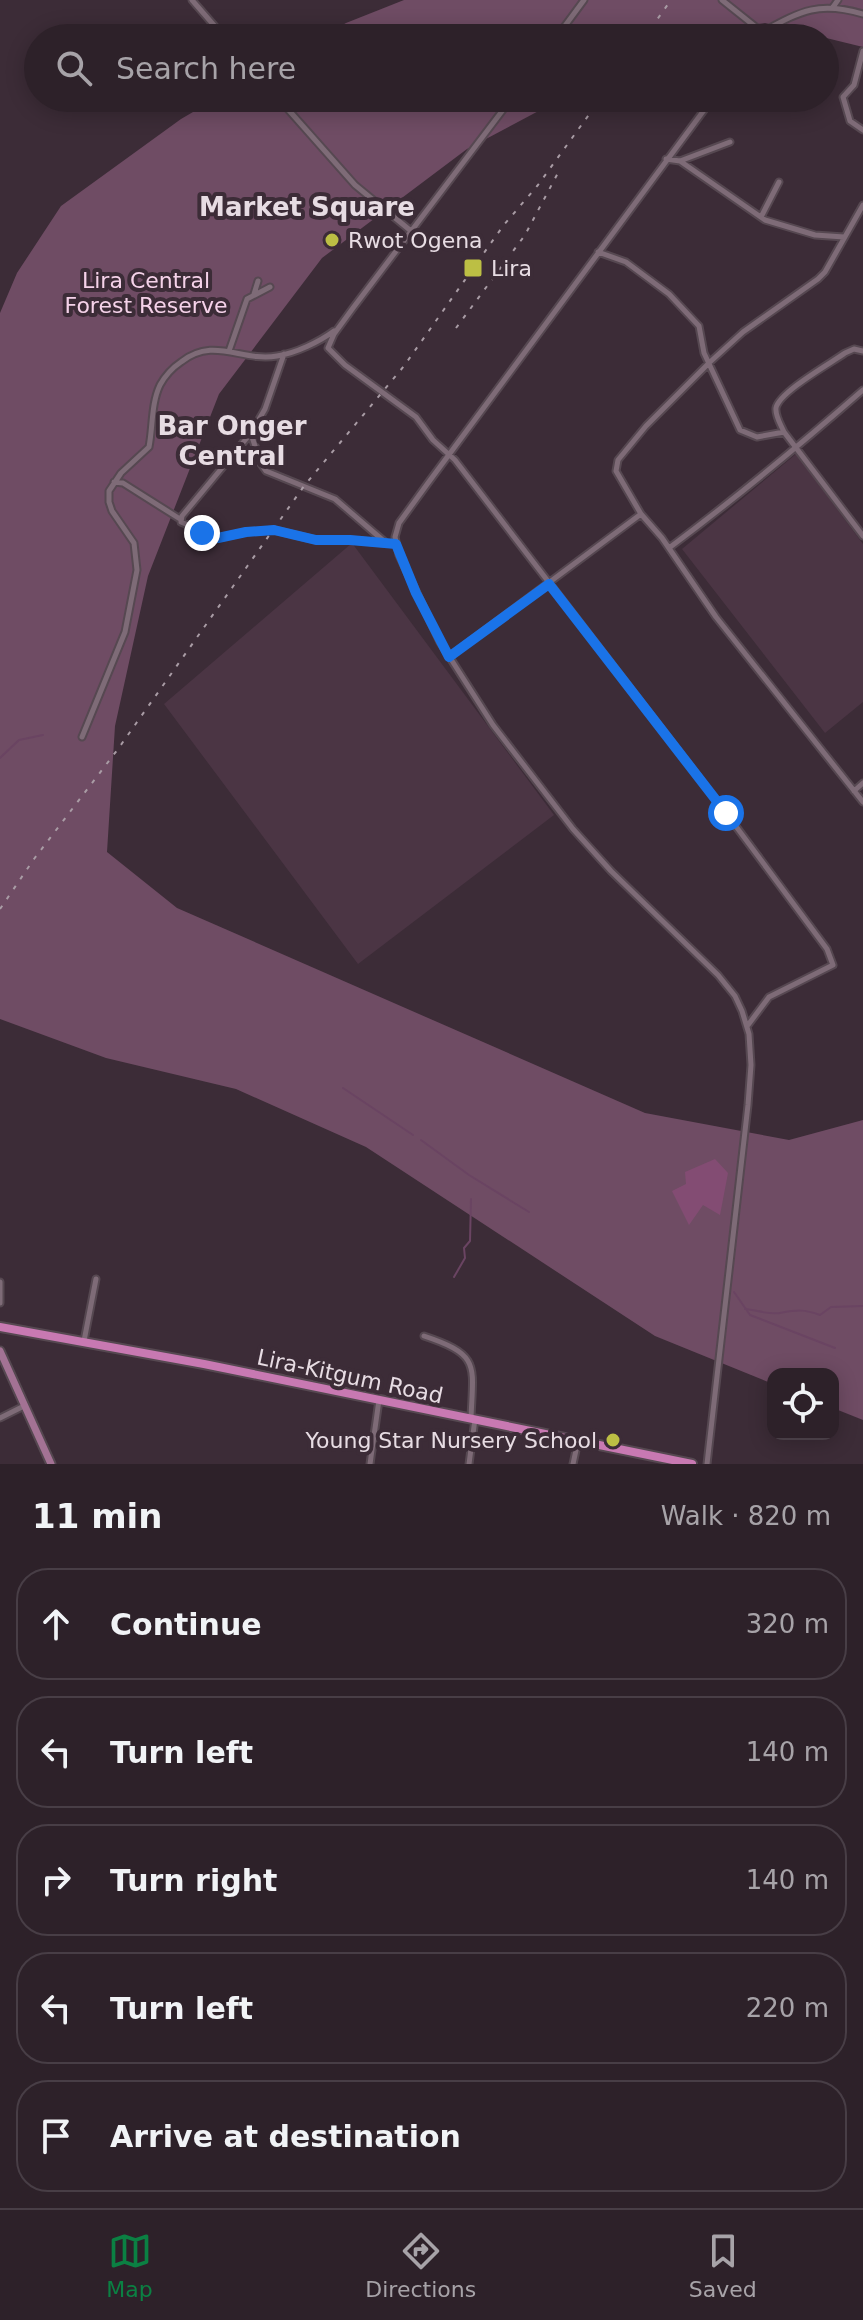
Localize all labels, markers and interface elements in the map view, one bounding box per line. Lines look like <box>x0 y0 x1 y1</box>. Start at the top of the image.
search box <box>24 24 839 112</box>
icon: search <box>52 46 96 90</box>
text: Search here <box>116 51 296 86</box>
district label: Market Square <box>199 192 415 222</box>
place label: Rwot Ogena <box>348 228 483 253</box>
marker: Rwot Ogena <box>323 231 341 249</box>
place label: Lira <box>491 256 532 281</box>
marker: Lira <box>462 257 484 279</box>
park label: Lira Central Forest Reserve <box>65 268 227 318</box>
district label: Bar Onger Central <box>158 411 307 471</box>
route end <box>184 515 220 551</box>
route start <box>708 795 744 831</box>
street label: Lira-Kitgum Road <box>255 1345 445 1408</box>
map controls <box>767 1368 839 1440</box>
button: locate <box>767 1368 839 1440</box>
place label: Young Star Nursery School <box>305 1428 597 1453</box>
marker: Young Star Nursery School <box>604 1431 622 1449</box>
text: 11 min <box>32 1496 162 1536</box>
text: Walk · 820 m <box>661 1501 831 1531</box>
icon: ahead <box>34 1602 78 1646</box>
text: Continue <box>110 1607 262 1642</box>
text: 320 m <box>746 1609 829 1639</box>
icon: left <box>34 1730 78 1774</box>
text: Turn left <box>110 1735 253 1770</box>
text: 140 m <box>746 1737 829 1767</box>
icon: right <box>34 1858 78 1902</box>
text: Turn right <box>110 1863 277 1898</box>
text: 140 m <box>746 1865 829 1895</box>
icon: left <box>34 1986 78 2030</box>
text: Turn left <box>110 1991 253 2026</box>
text: 220 m <box>746 1993 829 2023</box>
icon: arrive <box>34 2114 78 2158</box>
text: Arrive at destination <box>110 2119 461 2154</box>
tab: Map <box>106 2229 153 2302</box>
tab: Directions <box>365 2229 476 2302</box>
tab: Saved <box>689 2229 757 2302</box>

